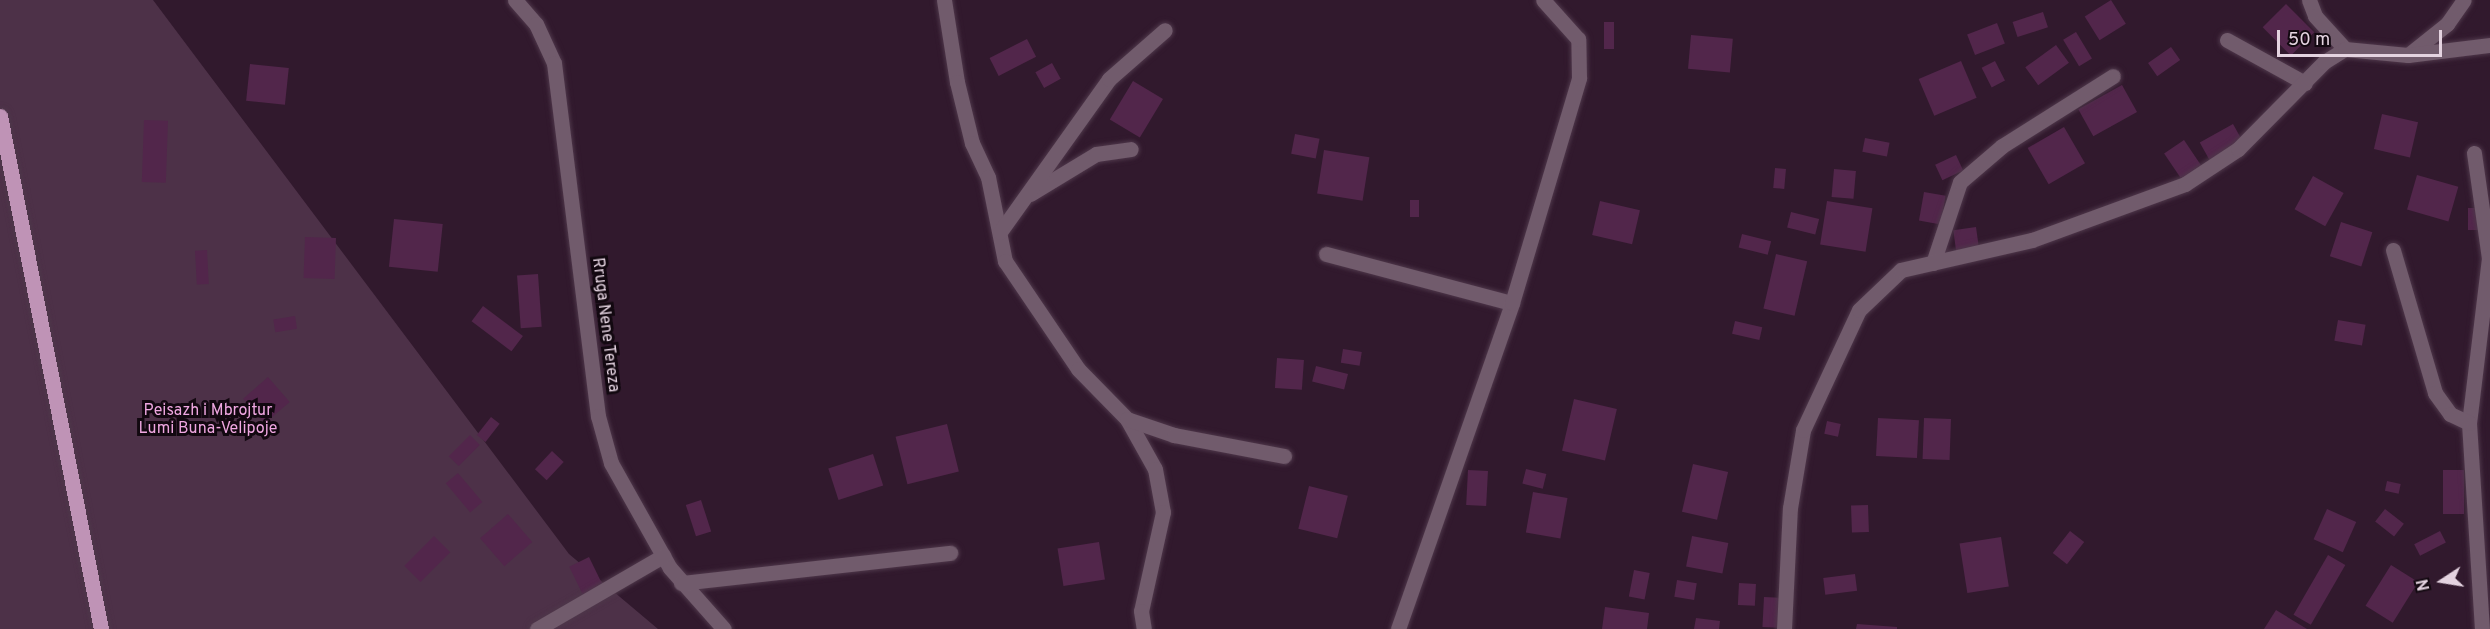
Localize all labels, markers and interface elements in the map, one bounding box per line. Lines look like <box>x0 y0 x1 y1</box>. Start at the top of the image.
scale bar <box>2280 18 2445 56</box>
text: 50 m <box>2288 29 2330 52</box>
street label: Rruga Nene Tereza <box>587 256 623 394</box>
park label: Peisazh i Mbrojtur Lumi Buna-Velipoje <box>139 401 277 439</box>
north arrow <box>2412 551 2472 611</box>
text: N <box>2413 577 2435 592</box>

